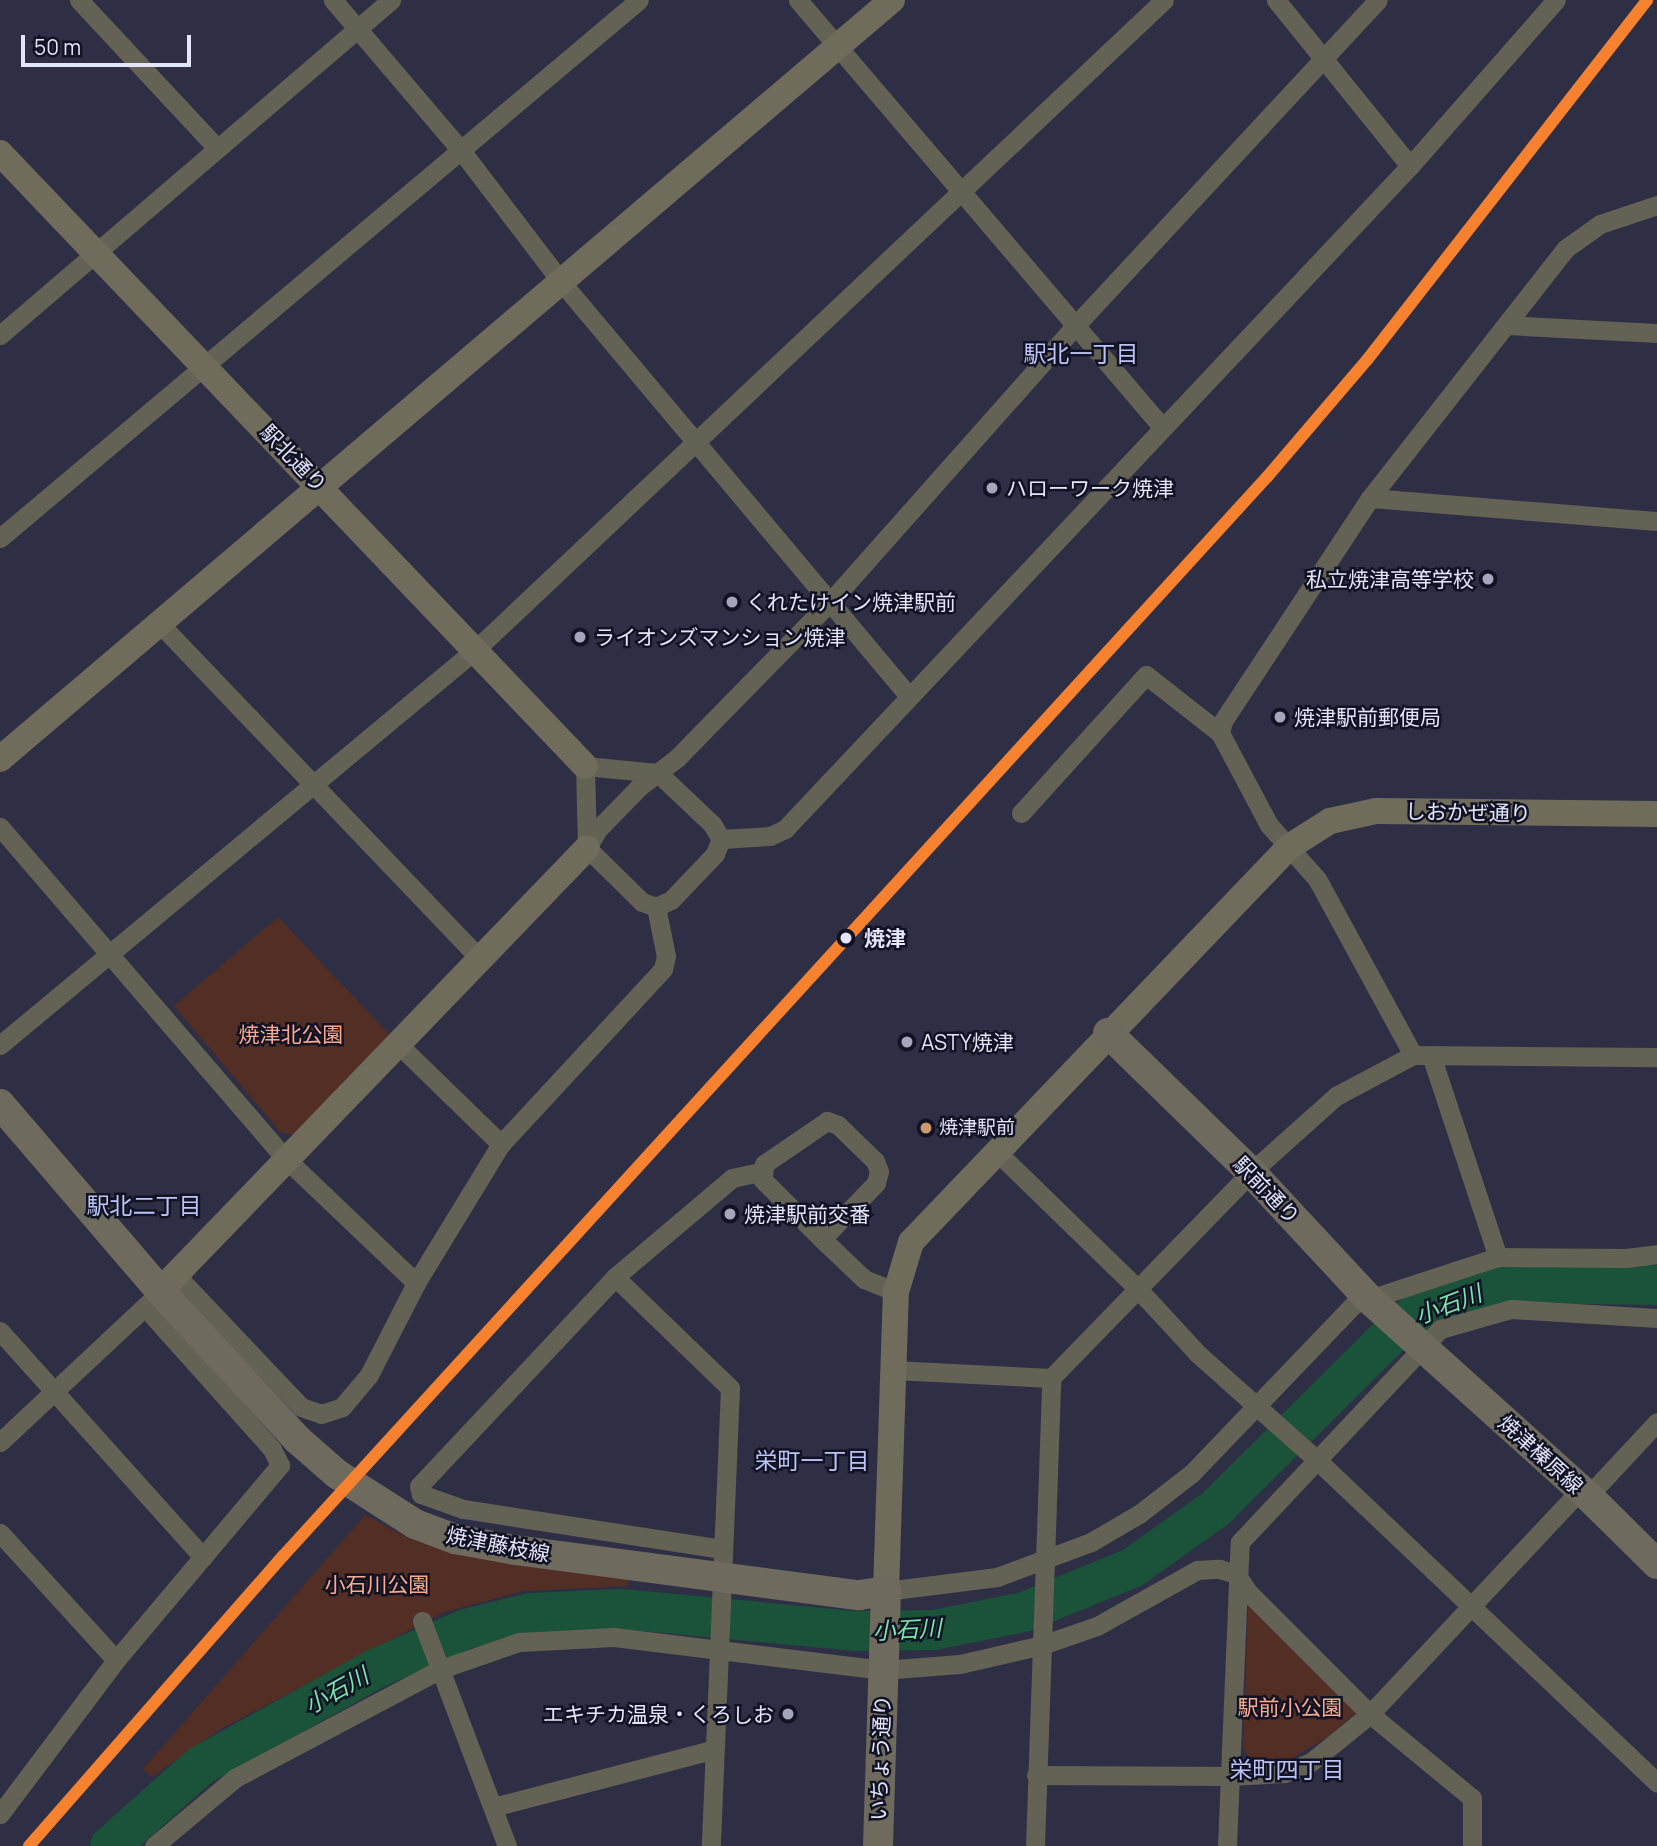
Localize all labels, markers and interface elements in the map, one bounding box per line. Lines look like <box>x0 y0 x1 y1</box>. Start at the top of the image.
scale bar <box>24 21 194 65</box>
text: 50 m <box>34 33 81 61</box>
district label: 駅北一丁目 <box>1024 339 1138 367</box>
street label: 駅北通り <box>256 419 332 497</box>
place label: ハローワーク焼津 <box>1006 475 1174 501</box>
marker: ハローワーク焼津 <box>984 480 1000 496</box>
place label: 私立焼津高等学校 <box>1306 566 1474 592</box>
marker: 私立焼津高等学校 <box>1480 571 1496 587</box>
place label: くれたけイン焼津駅前 <box>746 589 956 615</box>
marker: くれたけイン焼津駅前 <box>724 594 740 610</box>
place label: ライオンズマンション焼津 <box>594 624 846 650</box>
marker: ライオンズマンション焼津 <box>572 629 588 645</box>
place label: 焼津駅前郵便局 <box>1294 704 1441 730</box>
marker: 焼津駅前郵便局 <box>1272 709 1288 725</box>
street label: しおかぜ通り <box>1405 798 1531 826</box>
place label: 焼津 <box>864 925 906 951</box>
marker: 焼津 <box>834 926 858 950</box>
park label: 焼津北公園 <box>239 1021 343 1047</box>
place label: ASTY焼津 <box>921 1029 1014 1055</box>
marker: ASTY焼津 <box>899 1034 915 1050</box>
place label: 焼津駅前 <box>939 1117 1015 1139</box>
marker: 焼津駅前 <box>919 1121 933 1135</box>
street label: 駅前通り <box>1229 1151 1305 1229</box>
district label: 駅北二丁目 <box>87 1191 201 1219</box>
place label: 焼津駅前交番 <box>744 1201 870 1227</box>
marker: 焼津駅前交番 <box>722 1206 738 1222</box>
water label: 小石川 <box>1411 1279 1485 1329</box>
street label: 焼津榛原線 <box>1494 1410 1588 1498</box>
district label: 栄町一丁目 <box>755 1446 869 1474</box>
street label: 焼津藤枝線 <box>444 1522 552 1566</box>
park label: 小石川公園 <box>325 1571 429 1597</box>
water label: 小石川 <box>872 1613 942 1645</box>
water label: 小石川 <box>299 1661 373 1719</box>
park label: 駅前小公園 <box>1238 1694 1342 1720</box>
street label: いちょう通り <box>865 1695 895 1821</box>
place label: エキチカ温泉・くろしお <box>543 1701 774 1727</box>
marker: エキチカ温泉・くろしお <box>780 1706 796 1722</box>
district label: 栄町四丁目 <box>1230 1755 1344 1783</box>

